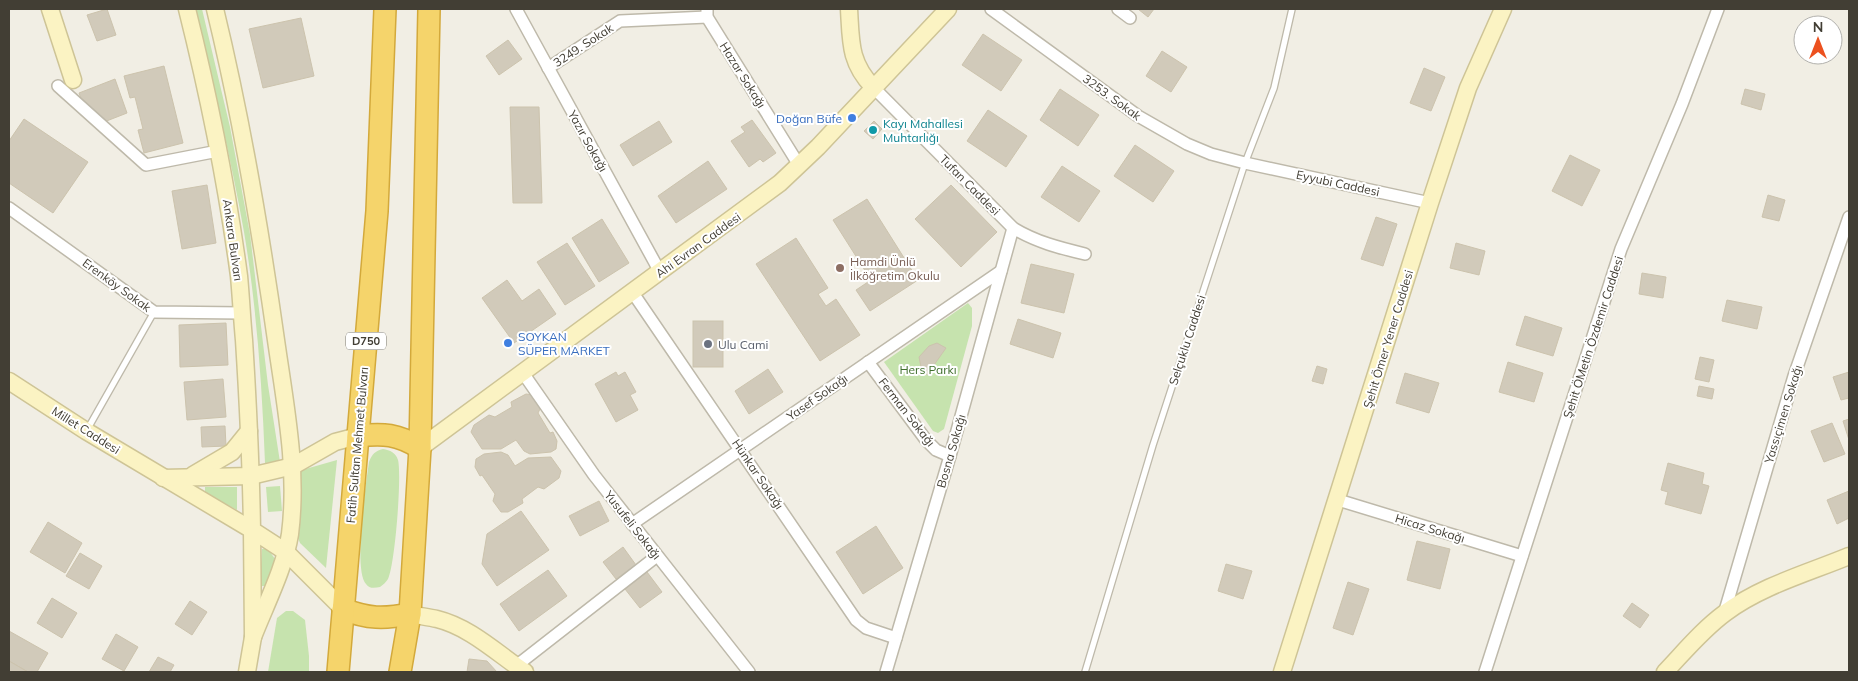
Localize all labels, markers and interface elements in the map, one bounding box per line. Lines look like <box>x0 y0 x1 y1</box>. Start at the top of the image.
north arrow <box>1793 15 1843 65</box>
text: N <box>1813 18 1823 36</box>
street label: 3249. Sokak <box>550 20 616 70</box>
street label: Hazar Sokağı <box>717 39 769 111</box>
street label: 3253. Sokak <box>1080 71 1145 124</box>
street label: Yazır Sokağı <box>564 107 611 174</box>
place label: Doğan Büfe <box>776 111 842 126</box>
marker: Doğan Büfe <box>846 112 858 124</box>
place label: Kayı Mahallesi Muhtarlığı <box>883 116 963 145</box>
marker: Kayı Mahallesi Muhtarlığı <box>867 124 879 136</box>
street label: Tufan Caddesi <box>937 152 1004 219</box>
street label: Eyyubi Caddesi <box>1295 167 1381 199</box>
street label: Ankara Bulvarı <box>220 198 246 282</box>
street label: Ahi Evran Caddesi <box>652 209 744 281</box>
place label: Hamdi Ünlü İlköğretim Okulu <box>850 254 940 283</box>
street label: Şehit ÖMetin Özdemir Caddesi <box>1560 254 1626 420</box>
street label: Erenköy Sokak <box>80 255 155 315</box>
marker: Hamdi Ünlü İlköğretim Okulu <box>834 262 846 274</box>
street label: Şehit Ömer Yener Caddesi <box>1360 268 1416 410</box>
street label: Selçuklu Caddesi <box>1165 293 1209 387</box>
place label: SOYKAN SÜPER MARKET <box>518 329 610 358</box>
road number: D750 <box>346 332 386 350</box>
marker: SOYKAN SÜPER MARKET <box>502 337 514 349</box>
place label: Ulu Cami <box>718 337 768 352</box>
marker: Ulu Cami <box>702 338 714 350</box>
park label: Hers Parkı <box>899 362 957 377</box>
street label: Yassıçimen Sokağı <box>1761 363 1805 466</box>
street label: Fatih Sultan Mehmet Bulvarı <box>343 366 371 524</box>
street label: Yasef Sokağı <box>783 370 850 424</box>
street label: Ferman Sokağı <box>876 375 938 449</box>
street label: Millet Caddesi <box>49 403 123 457</box>
street label: Bosna Sokağı <box>933 412 969 490</box>
street label: Hünkar Sokağı <box>729 436 787 512</box>
street label: Yusufeli Sokağı <box>601 487 665 562</box>
street label: Hicaz Sokağı <box>1393 510 1467 546</box>

